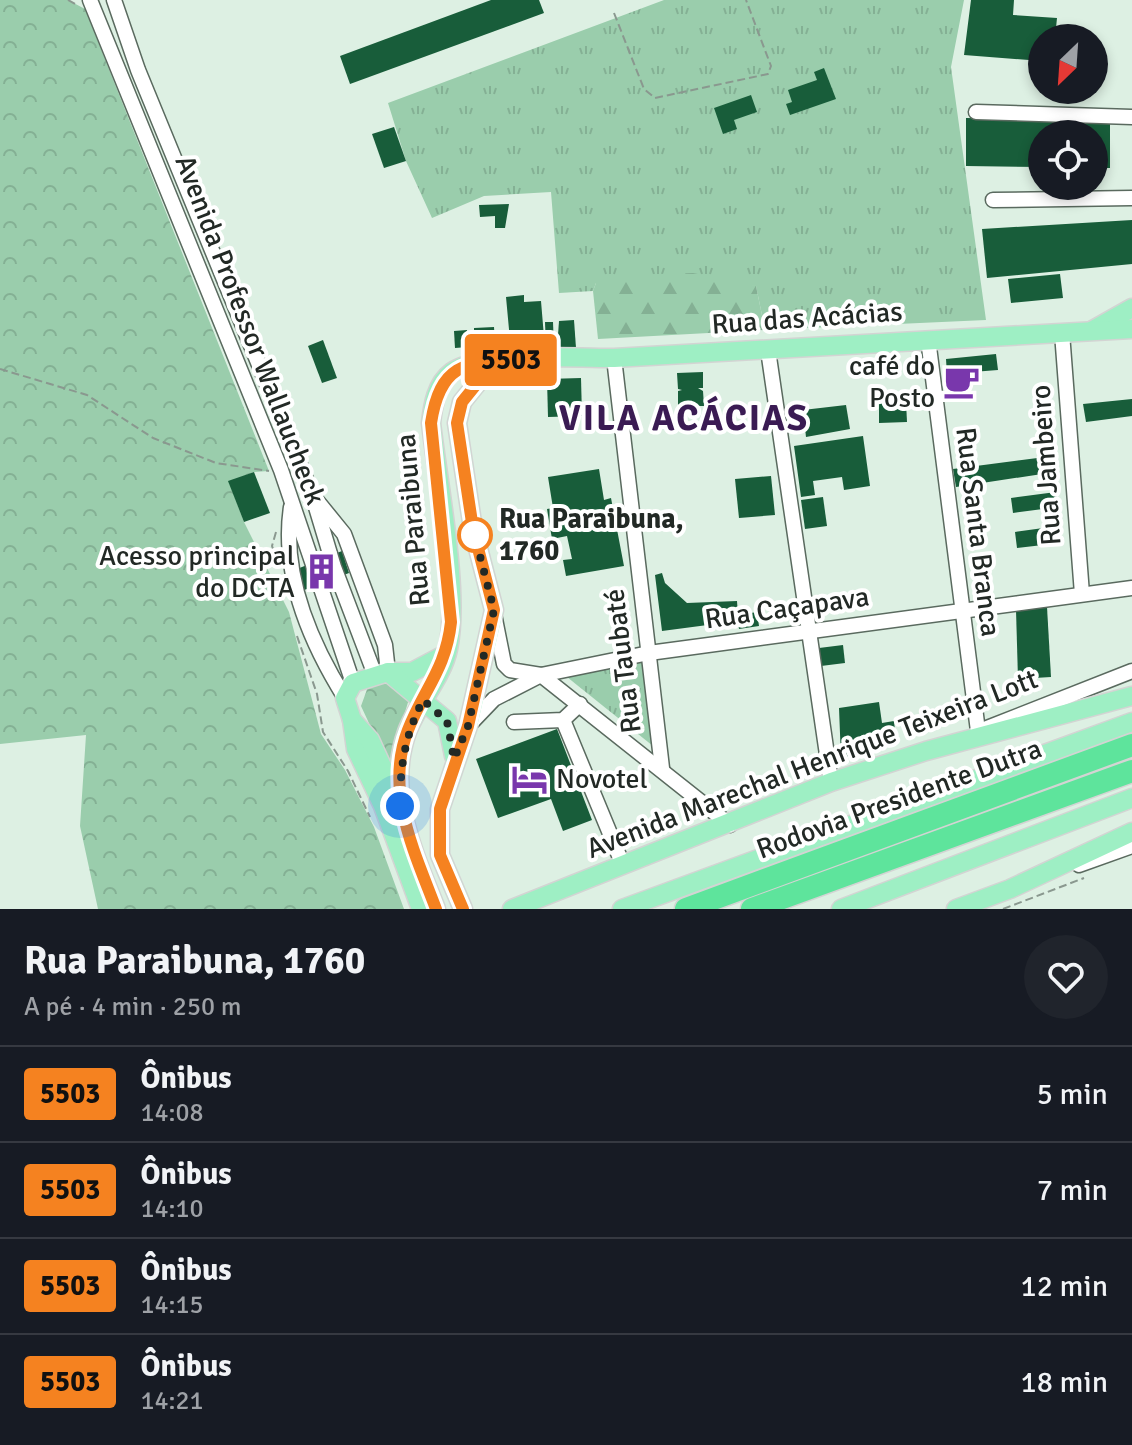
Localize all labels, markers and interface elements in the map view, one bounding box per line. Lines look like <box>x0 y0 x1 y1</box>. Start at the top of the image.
north arrow <box>1028 24 1108 104</box>
map controls <box>1028 24 1108 200</box>
button: locate <box>1028 120 1108 200</box>
street label: Avenida Professor Wallaucheck <box>168 150 332 510</box>
street label: Rua das Acácias <box>711 294 903 342</box>
line badge: 5503 <box>455 334 567 386</box>
text: 5503 <box>481 343 541 377</box>
place label: café do Posto <box>849 349 935 415</box>
cafe icon: café do Posto <box>942 363 980 401</box>
street label: Rua Jambeiro <box>1023 384 1069 546</box>
district label: VILA ACÁCIAS <box>559 395 809 441</box>
street label: Rua Santa Branca <box>948 425 1008 639</box>
street label: Rua Paraibuna <box>389 432 437 608</box>
place label: Rua Paraibuna, 1760 <box>499 502 684 568</box>
marker: Rua Paraibuna, 1760 <box>458 518 492 552</box>
place label: Acesso principal do DCTA <box>99 539 295 605</box>
building icon: Acesso principal do DCTA <box>302 553 340 591</box>
street label: Rua Caçapava <box>703 580 871 636</box>
street label: Rua Taubaté <box>597 587 649 735</box>
street label: Avenida Marechal Henrique Teixeira Lott <box>582 662 1043 866</box>
street label: Rodovia Presidente Dutra <box>752 732 1046 866</box>
hotel icon: Novotel <box>511 760 549 798</box>
place label: Novotel <box>556 762 648 796</box>
your location <box>380 786 420 826</box>
button: heart <box>1024 935 1108 1019</box>
text: Rua Paraibuna, 1760 <box>24 937 365 984</box>
text: A pé · 4 min · 250 m <box>24 991 241 1023</box>
text: Ônibus <box>140 1060 232 1097</box>
text: 5 min <box>1037 1076 1108 1113</box>
text: 5503 <box>40 1077 100 1111</box>
text: 14:08 <box>140 1097 204 1129</box>
text: Ônibus <box>140 1156 232 1193</box>
text: 7 min <box>1037 1172 1108 1209</box>
text: 5503 <box>40 1173 100 1207</box>
text: 14:10 <box>140 1193 204 1225</box>
text: Ônibus <box>140 1252 232 1289</box>
text: 12 min <box>1021 1268 1108 1305</box>
text: 5503 <box>40 1269 100 1303</box>
text: 14:15 <box>140 1289 204 1321</box>
text: Ônibus <box>140 1348 232 1385</box>
text: 18 min <box>1021 1364 1108 1401</box>
text: 5503 <box>40 1365 100 1399</box>
text: 14:21 <box>140 1385 204 1417</box>

